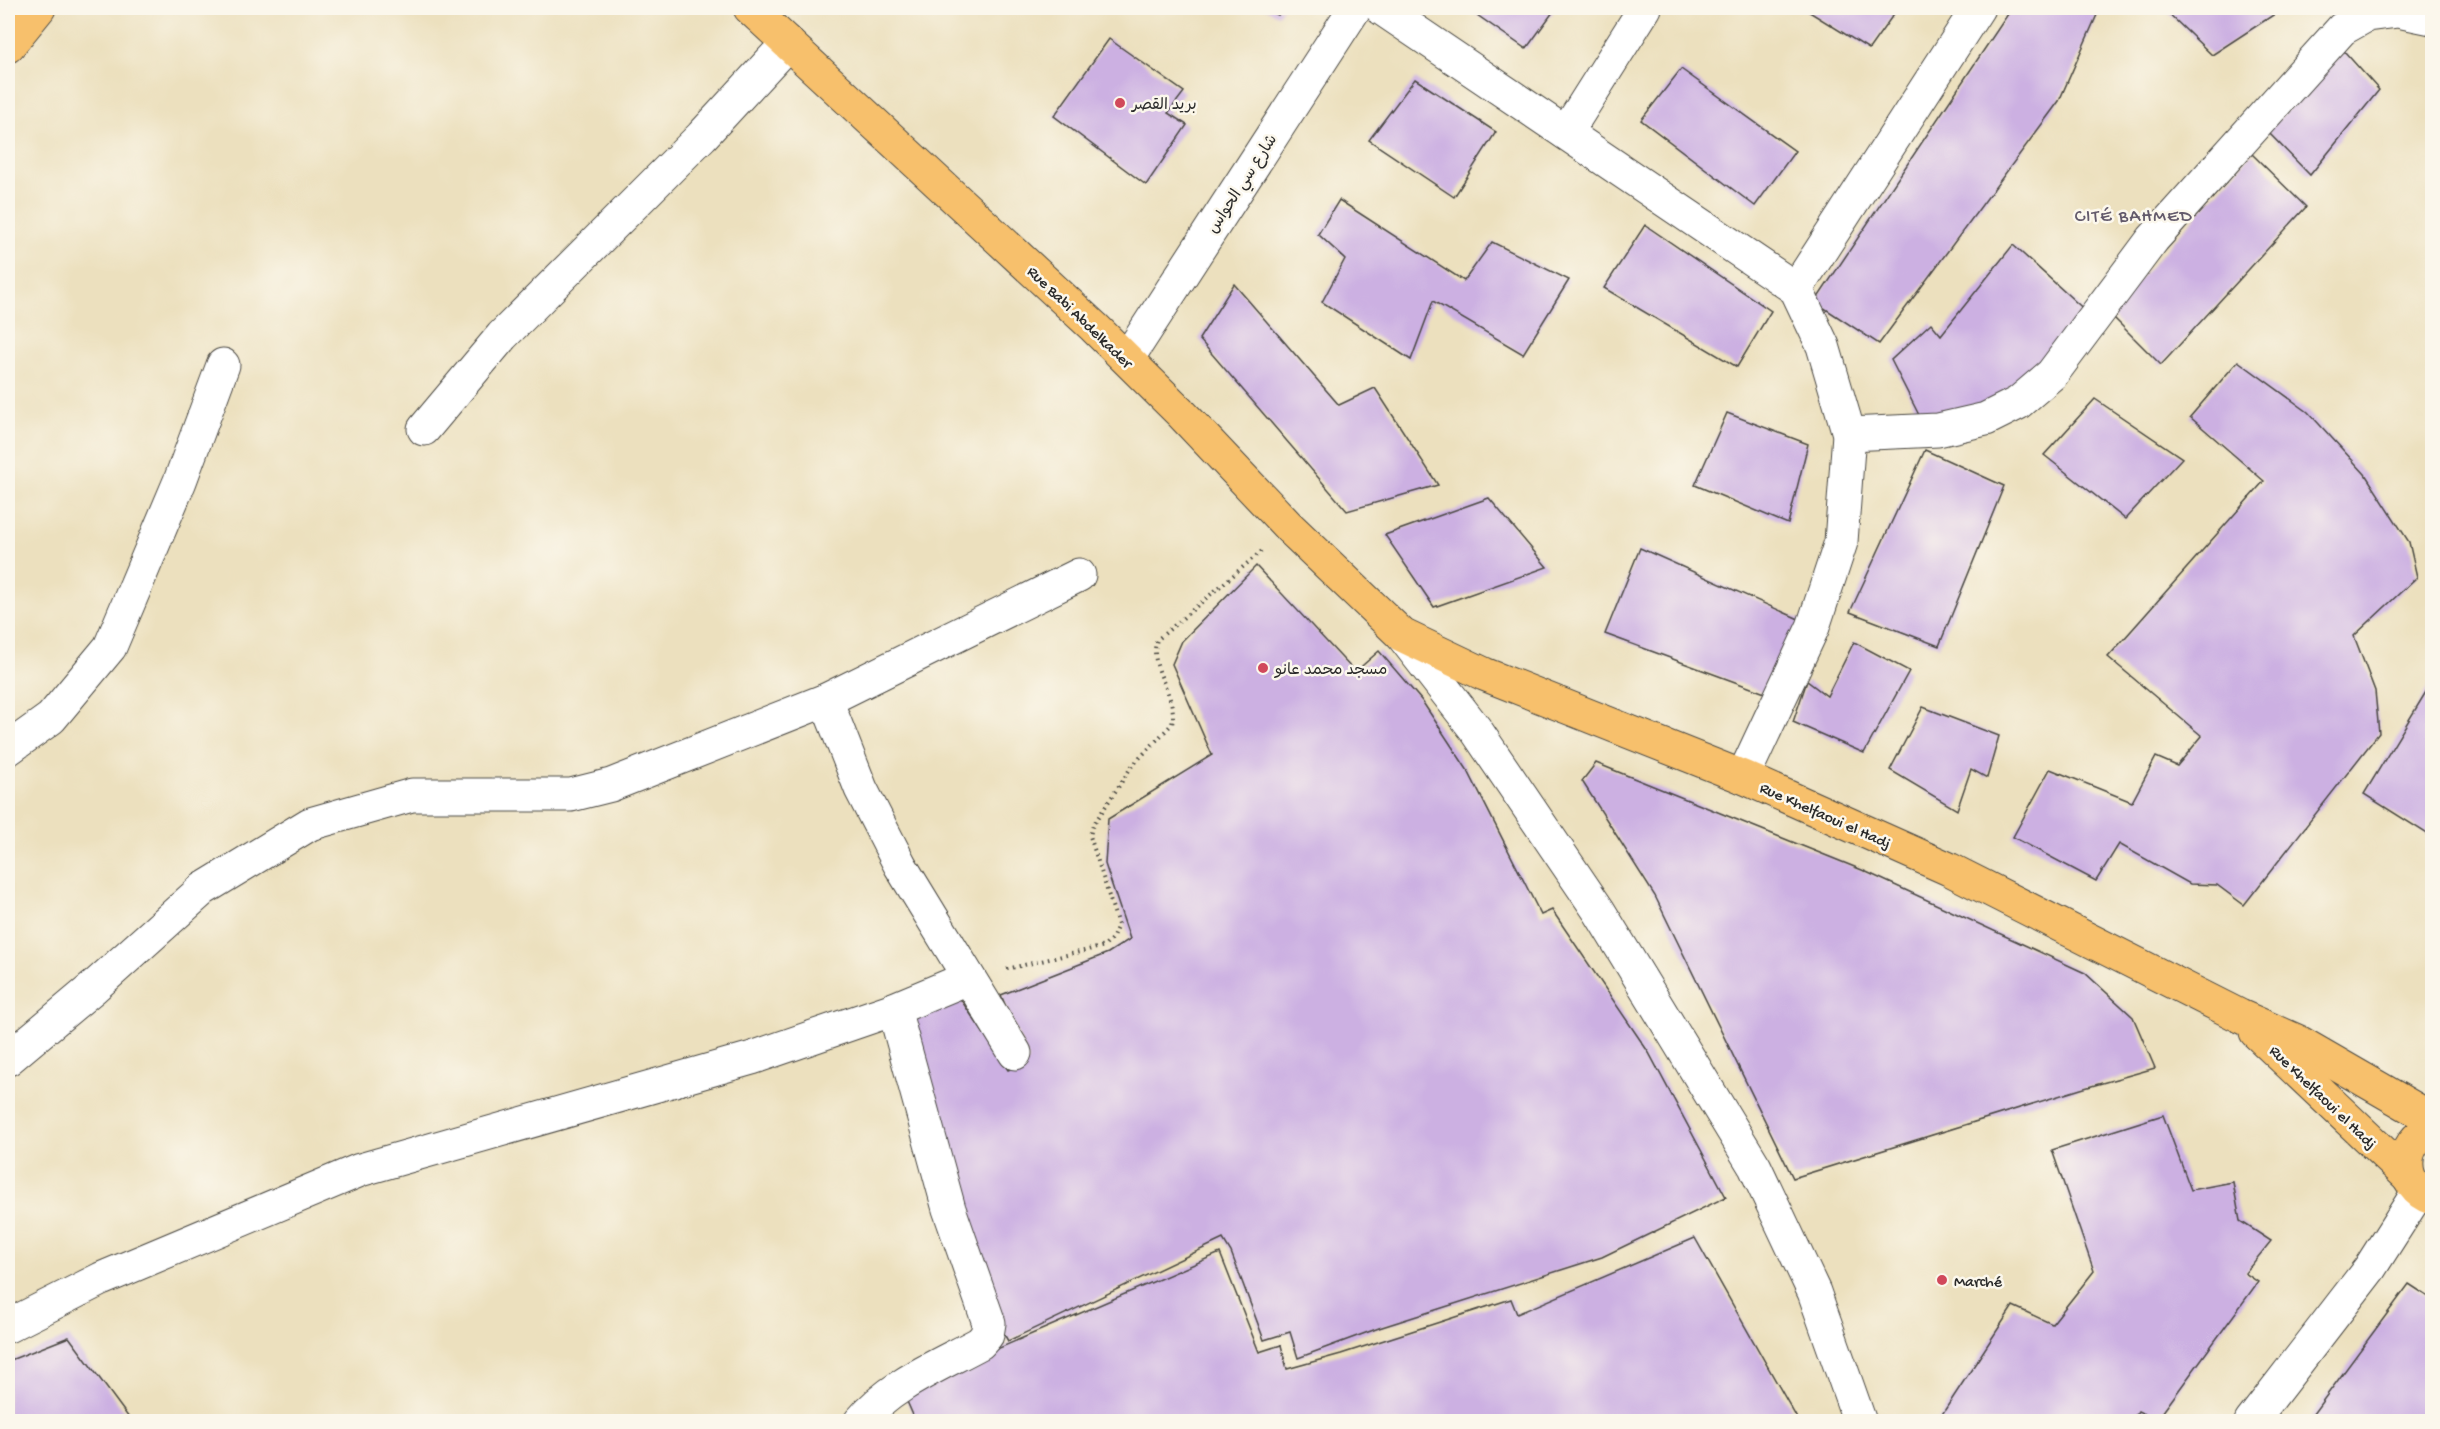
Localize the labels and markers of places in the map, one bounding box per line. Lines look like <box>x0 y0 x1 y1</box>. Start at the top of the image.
marker: بريد القصر <box>1113 96 1127 110</box>
place label: بريد القصر <box>1130 97 1197 116</box>
marker: مسجد محمد عانو <box>1256 661 1270 675</box>
place label: مسجد محمد عانو <box>1273 662 1387 681</box>
marker: Marché <box>1935 1273 1949 1287</box>
place label: Marché <box>1954 1274 2003 1293</box>

